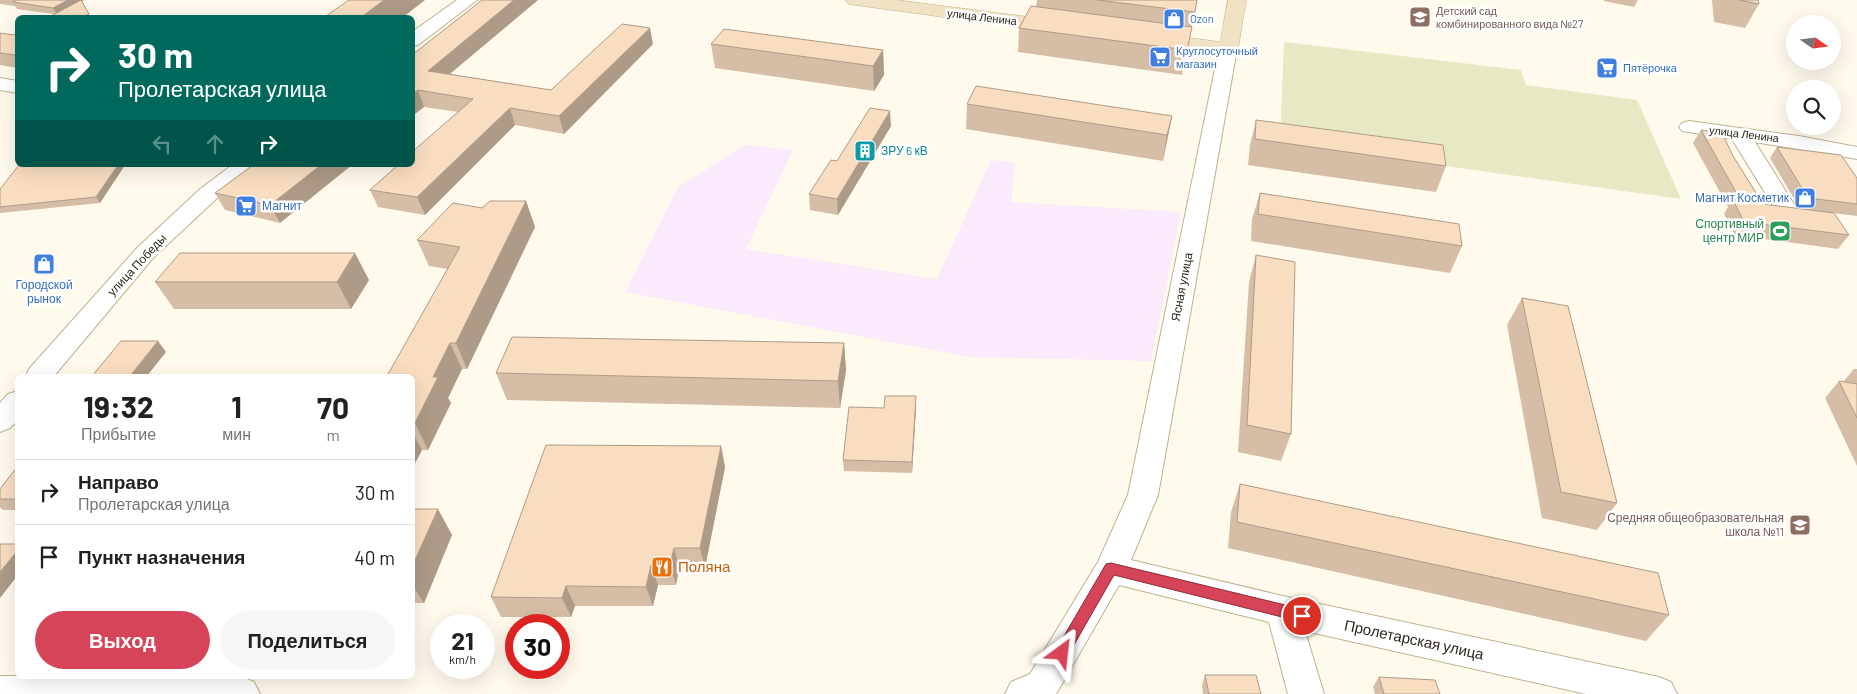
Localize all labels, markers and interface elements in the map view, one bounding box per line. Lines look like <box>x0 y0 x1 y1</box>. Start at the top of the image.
place label: Детский сад комбинированного вида №27 <box>1436 4 1583 30</box>
school or university icon: Детский сад комбинированного вида №27 <box>1408 5 1432 29</box>
street label: улица Ленина <box>946 6 1019 27</box>
shop icon: Ozon <box>1162 7 1186 31</box>
place label: Ozon <box>1190 12 1214 25</box>
north arrow <box>1786 15 1841 70</box>
map controls <box>1786 15 1841 135</box>
text: 30 m <box>118 33 193 75</box>
icon: right <box>35 35 100 100</box>
place label: Круглосуточный магазин <box>1176 44 1258 70</box>
supermarket icon: Круглосуточный магазин <box>1148 45 1172 69</box>
supermarket icon: Пятёрочка <box>1595 56 1619 80</box>
place label: Пятёрочка <box>1623 61 1678 74</box>
text: Пролетарская улица <box>118 75 327 101</box>
button: search <box>1786 80 1841 135</box>
street label: улица Ленина <box>1708 123 1781 144</box>
icon: left <box>148 130 176 158</box>
icon: ahead <box>201 130 229 158</box>
icon: right <box>254 130 282 158</box>
building icon: ЗРУ 6 кВ <box>853 139 877 163</box>
place label: ЗРУ 6 кВ <box>881 143 928 157</box>
shop icon: Магнит Косметик <box>1793 186 1817 210</box>
place label: Магнит Косметик <box>1695 190 1790 204</box>
supermarket icon: Магнит <box>234 194 258 218</box>
place label: Магнит <box>262 198 303 212</box>
place label: Спортивный центр МИР <box>1695 216 1764 245</box>
sports icon: Спортивный центр МИР <box>1768 219 1792 243</box>
street label: улица Победы <box>104 230 169 299</box>
street label: Ясная улица <box>1167 251 1196 323</box>
shop icon: Городской рынок <box>32 252 56 276</box>
place label: Городской рынок <box>15 277 73 306</box>
text: 19:32 <box>83 388 154 424</box>
text: 1 <box>231 388 242 424</box>
text: 70 <box>317 389 349 425</box>
text: Прибытие <box>81 424 156 443</box>
text: мин <box>222 424 251 443</box>
text: m <box>326 425 340 444</box>
text: Направо <box>78 470 159 493</box>
icon: right <box>35 478 63 506</box>
text: 30 m <box>355 481 395 504</box>
text: Пролетарская улица <box>78 494 230 513</box>
place label: Средняя общеобразовательная школа №11 <box>1607 510 1784 538</box>
school or university icon: Средняя общеобразовательная школа №11 <box>1788 513 1812 537</box>
icon: arrive <box>35 543 63 571</box>
text: Пункт назначения <box>78 545 245 568</box>
text: 40 m <box>354 546 395 569</box>
restaurant icon: Поляна <box>650 555 674 579</box>
place label: Поляна <box>678 557 731 575</box>
pin <box>1281 595 1323 637</box>
icon: arrive <box>1288 602 1316 630</box>
button: Выход <box>35 611 210 669</box>
button: Поделиться <box>220 611 395 669</box>
speed limit sign: 30 <box>505 614 570 679</box>
street label: Пролетарская улица <box>1343 615 1486 663</box>
text: 21 <box>451 625 474 655</box>
position arrow <box>1035 626 1087 678</box>
text: km/h <box>449 652 476 666</box>

